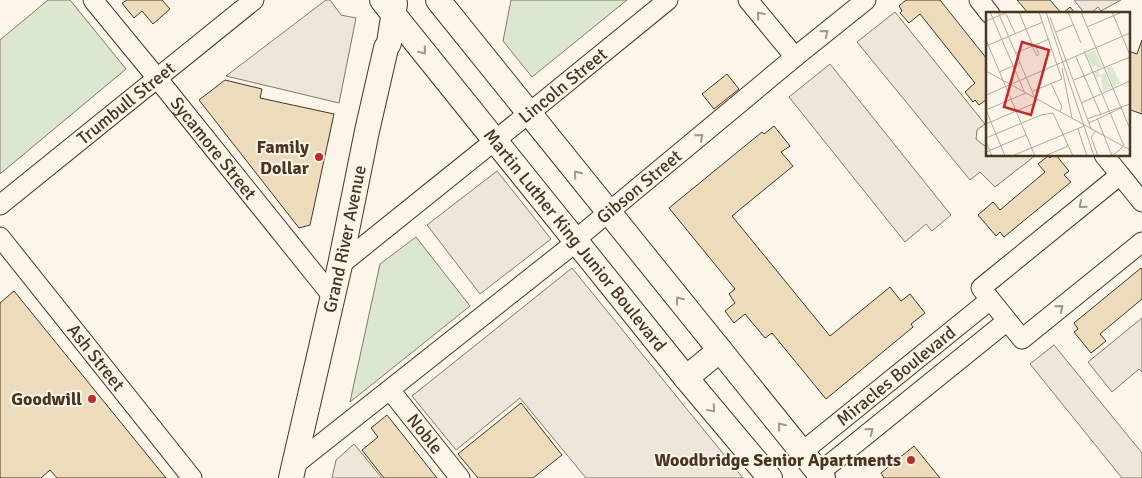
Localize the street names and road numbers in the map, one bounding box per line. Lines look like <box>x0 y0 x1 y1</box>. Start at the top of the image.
street label: Lincoln Street <box>514 43 611 128</box>
street label: Trumbull Street <box>73 57 179 149</box>
street label: Sycamore Street <box>166 92 261 204</box>
street label: Martin Luther King Junior Boulevard <box>479 124 671 356</box>
street label: Gibson Street <box>592 145 686 228</box>
street label: Grand River Avenue <box>318 163 371 315</box>
street label: Ash Street <box>63 319 129 395</box>
street label: Miracles Boulevard <box>832 321 960 431</box>
street label: Noble <box>402 409 448 458</box>

